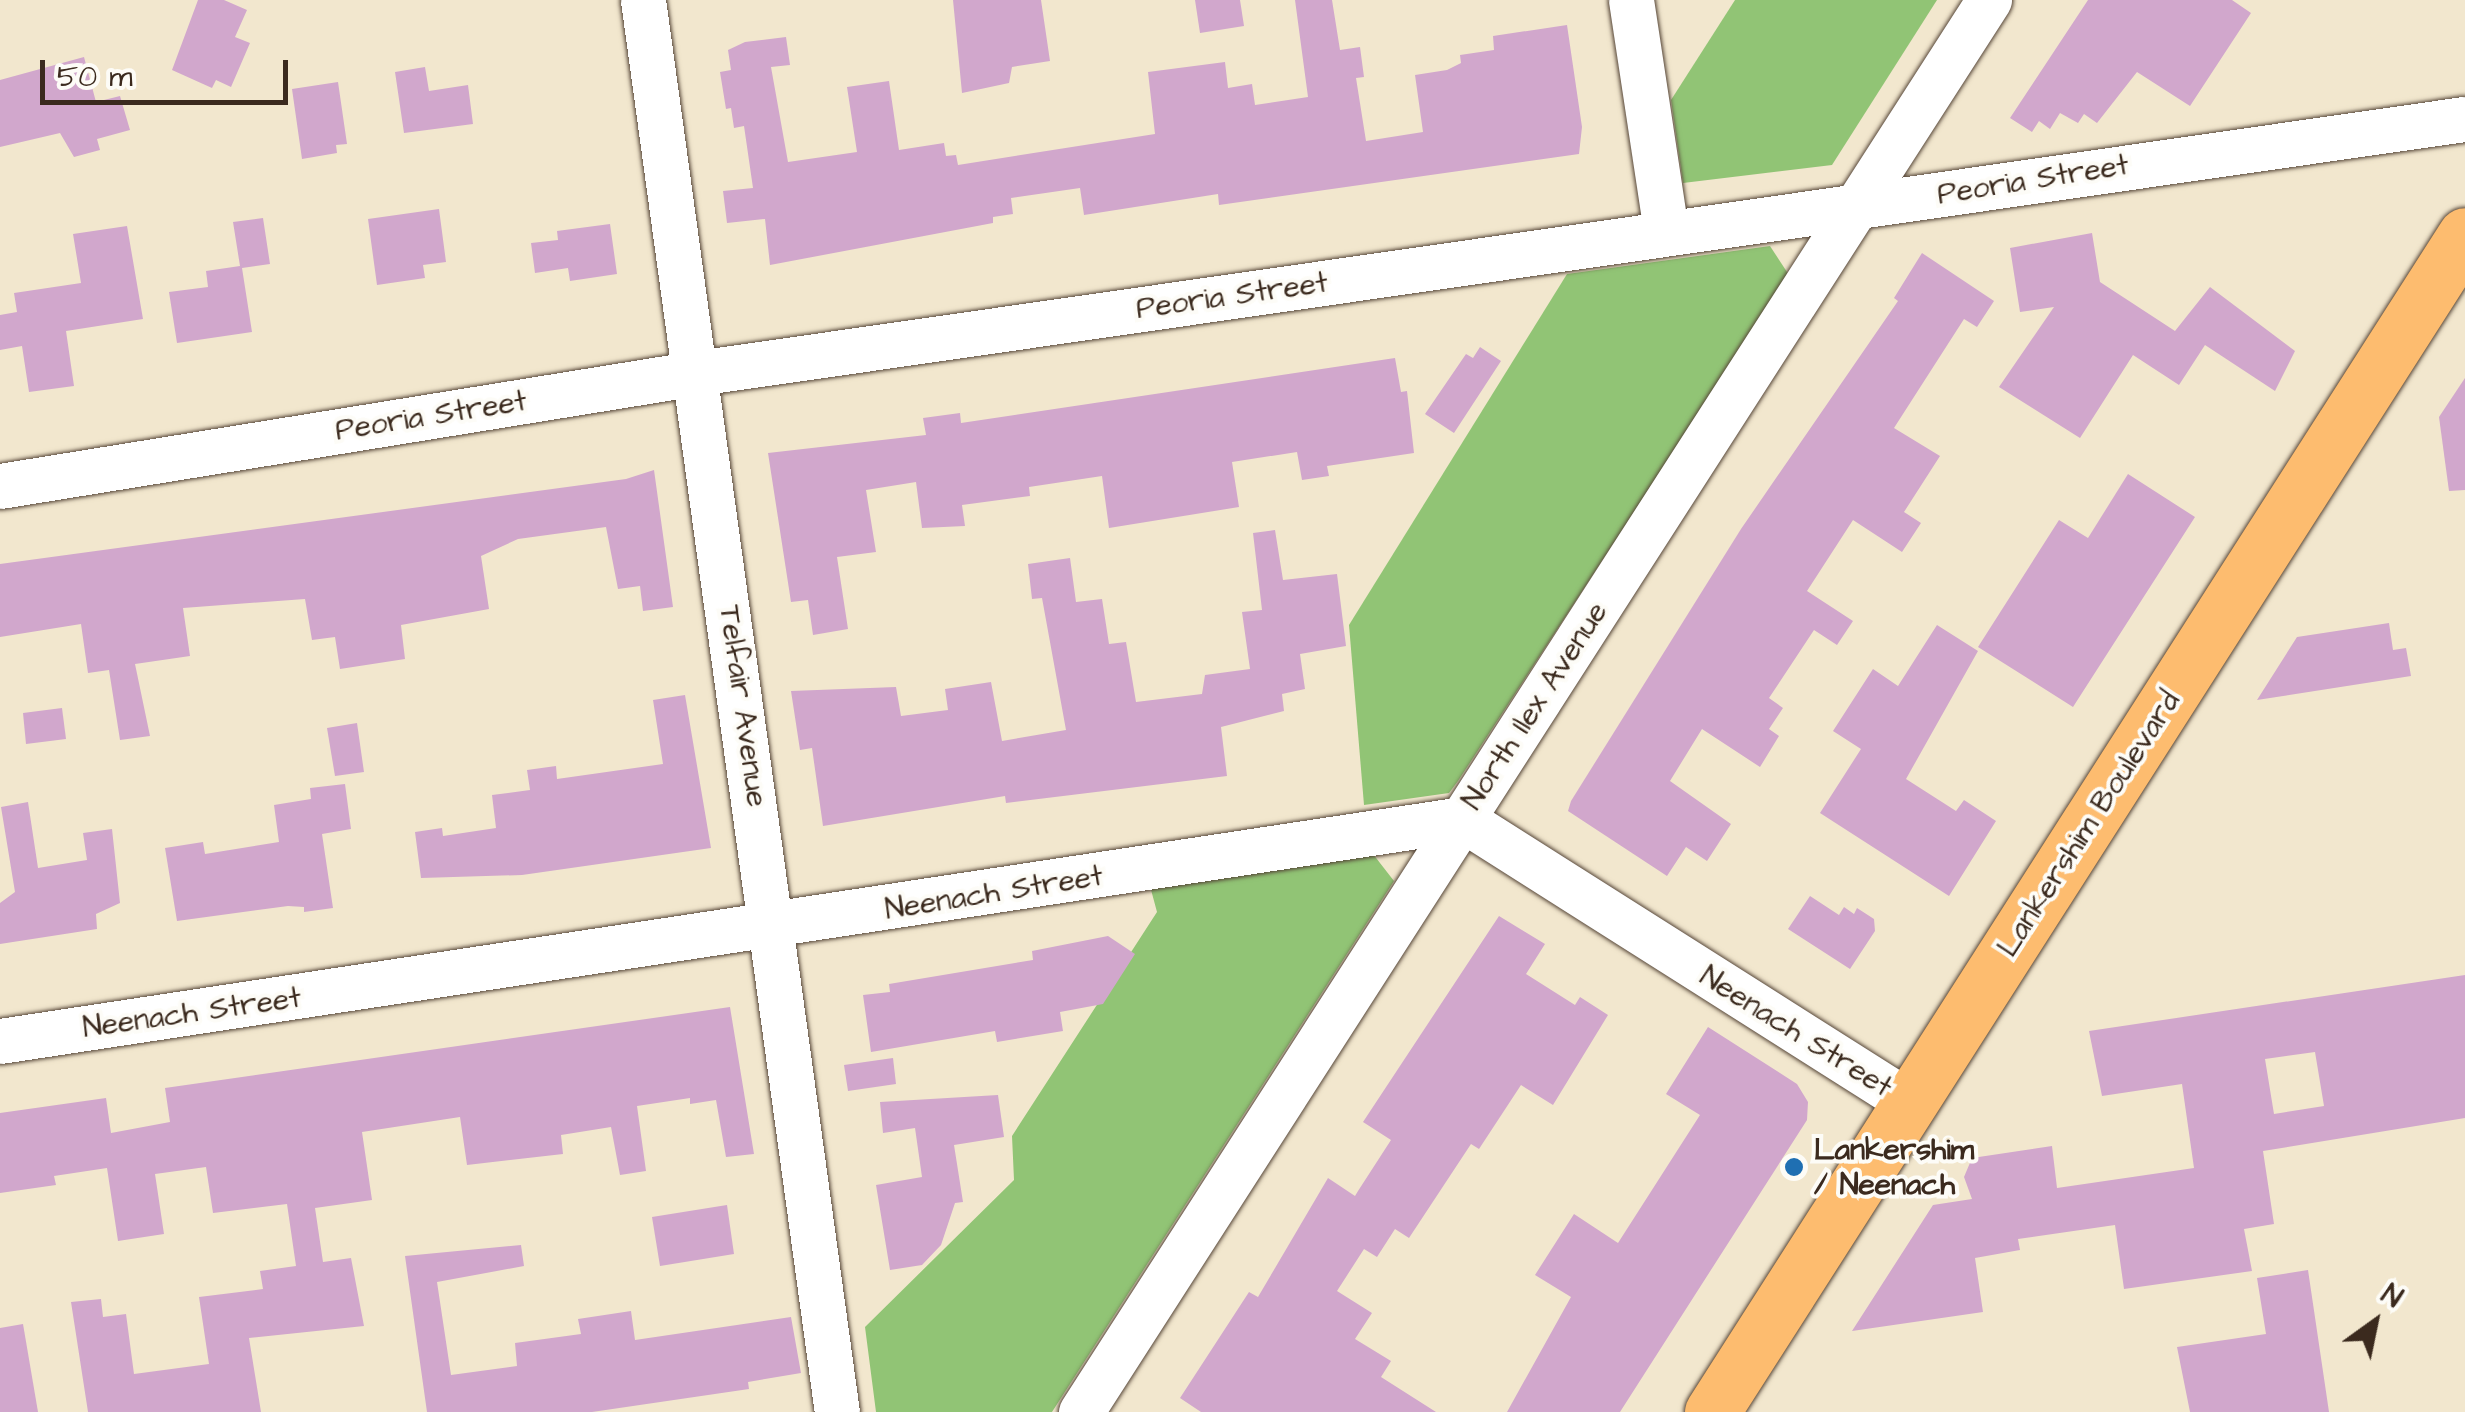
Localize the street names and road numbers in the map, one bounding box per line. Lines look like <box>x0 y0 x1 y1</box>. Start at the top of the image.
street label: Peoria Street <box>1935 147 2131 213</box>
street label: Peoria Street <box>1134 265 1330 327</box>
street label: Peoria Street <box>333 383 529 449</box>
street label: North Ilex Avenue <box>1454 595 1616 817</box>
street label: Telfair Avenue <box>711 603 775 809</box>
street label: Lankershim Boulevard <box>1990 685 2188 963</box>
street label: Neenach Street <box>883 858 1105 928</box>
street label: Neenach Street <box>1693 958 1899 1106</box>
street label: Neenach Street <box>81 980 303 1046</box>

